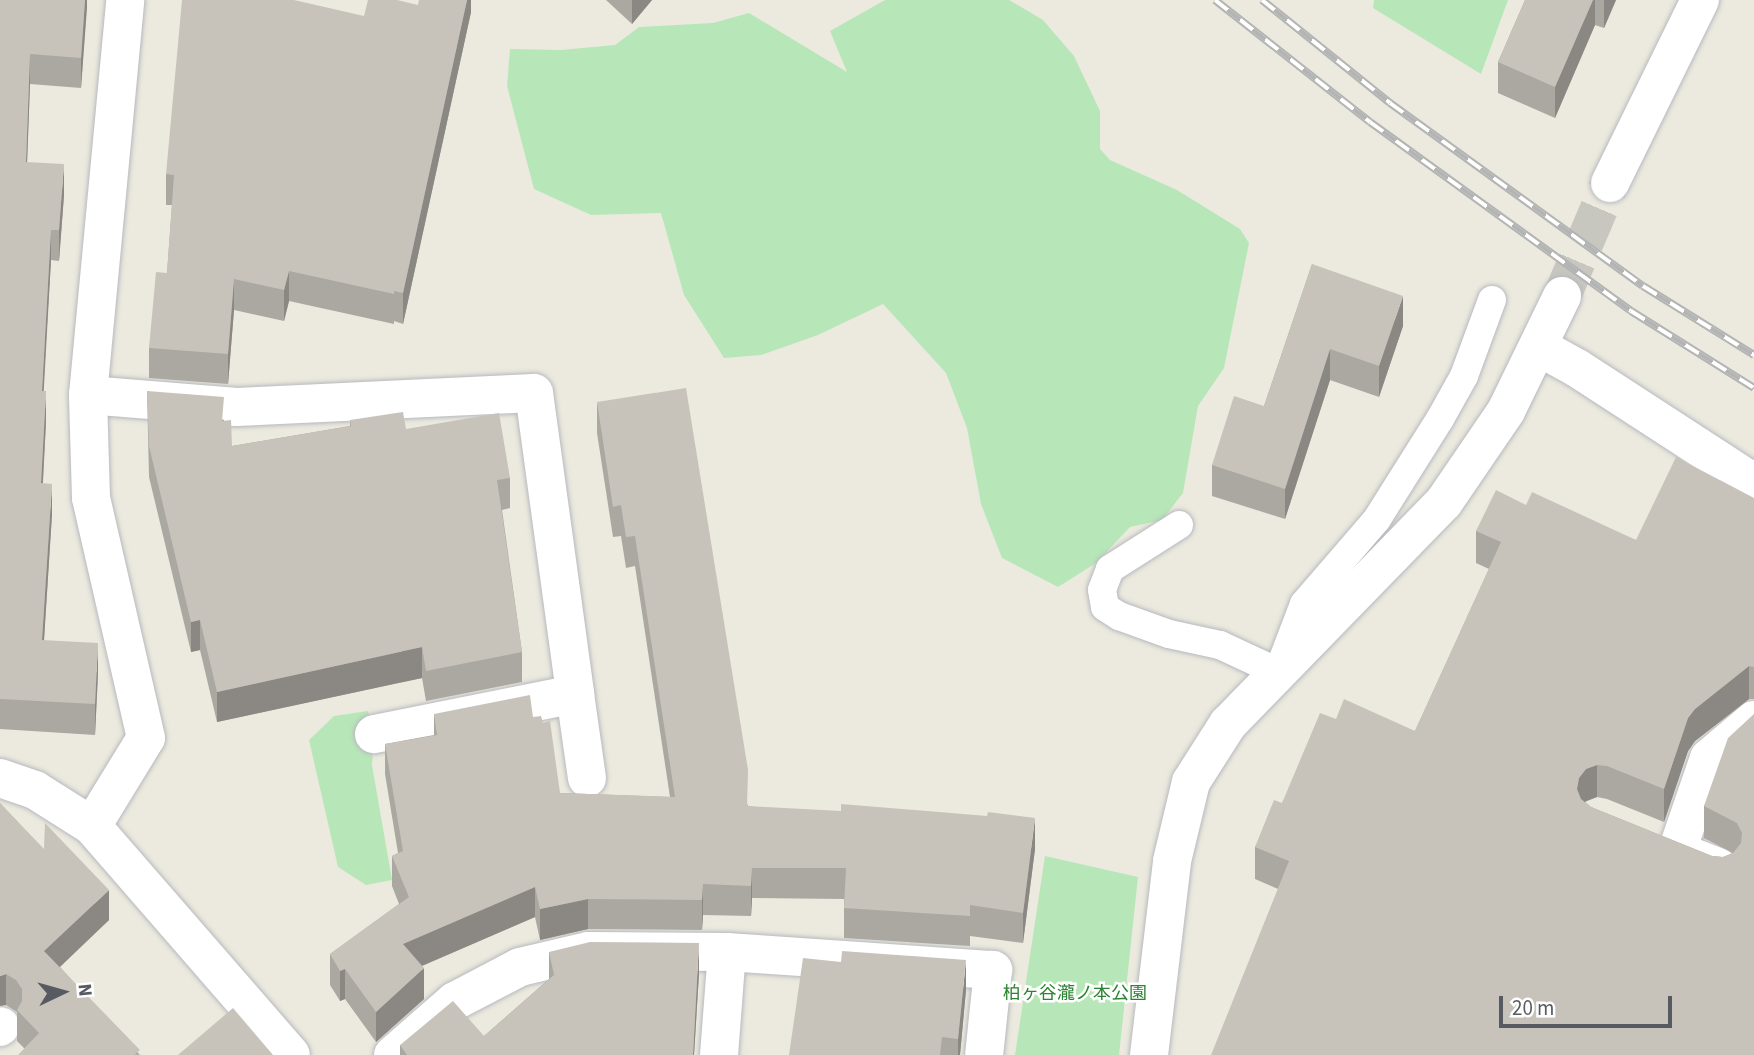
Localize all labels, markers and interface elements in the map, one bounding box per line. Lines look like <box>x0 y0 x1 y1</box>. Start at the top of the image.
north arrow <box>28 957 98 1027</box>
scale bar <box>1502 982 1675 1026</box>
text: N <box>70 983 98 998</box>
park label: 柏ヶ谷瀧ノ本公園 <box>1003 983 1147 1005</box>
text: 20 m <box>1512 993 1554 1023</box>

